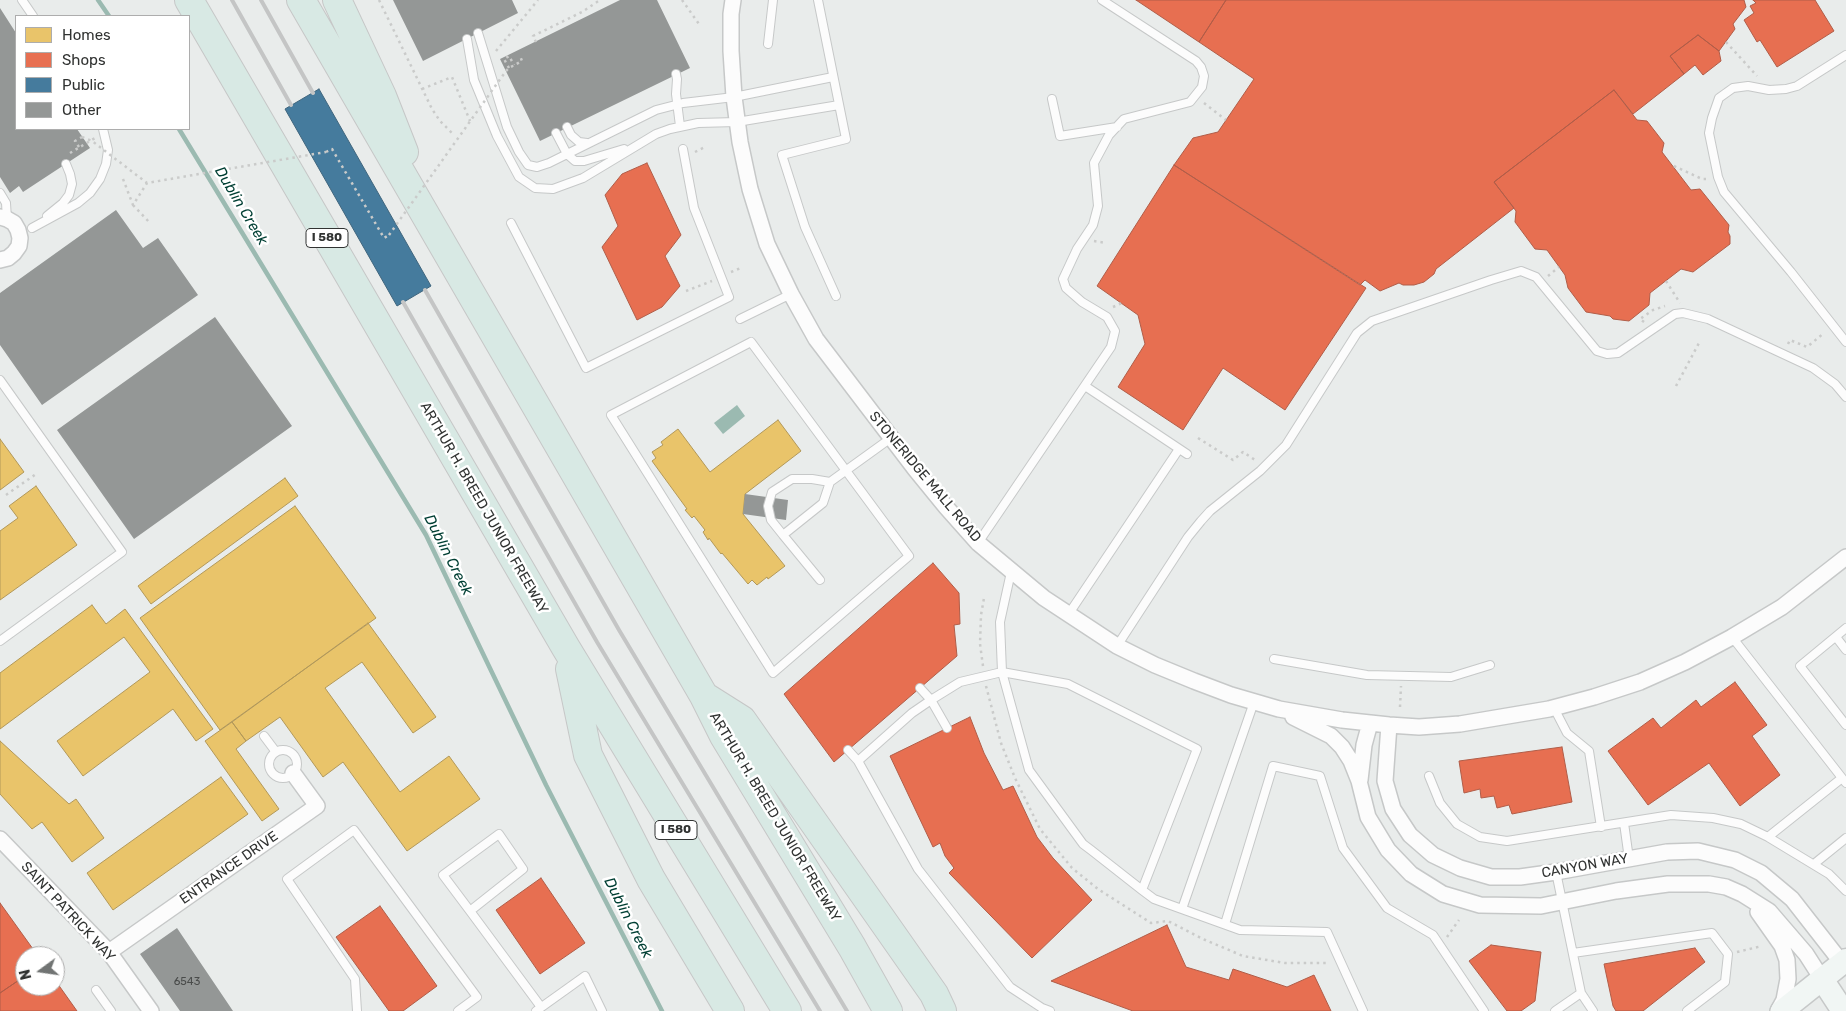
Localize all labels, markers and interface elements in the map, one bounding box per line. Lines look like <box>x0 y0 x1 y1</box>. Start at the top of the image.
legend <box>15 15 190 130</box>
text: Homes <box>62 26 111 44</box>
text: Shops <box>62 51 106 69</box>
text: Public <box>62 76 105 94</box>
text: Other <box>62 101 101 119</box>
water label: Dublin Creek <box>210 163 272 249</box>
road number: I 580 <box>306 228 348 248</box>
street label: ARTHUR H. BREED JUNIOR FREEWAY <box>416 399 552 617</box>
street label: STONERIDGE MALL ROAD <box>865 408 985 546</box>
water label: Dublin Creek <box>420 511 476 599</box>
street label: ARTHUR H. BREED JUNIOR FREEWAY <box>706 709 844 925</box>
road number: I 580 <box>655 820 697 840</box>
street label: ENTRANCE DRIVE <box>177 828 281 908</box>
street label: CANYON WAY <box>1540 850 1630 882</box>
street label: SAINT PATRICK WAY <box>17 859 119 965</box>
water label: Dublin Creek <box>600 874 656 962</box>
north arrow <box>15 946 65 996</box>
text: N <box>16 968 35 981</box>
house number: 6543 <box>174 975 200 989</box>

